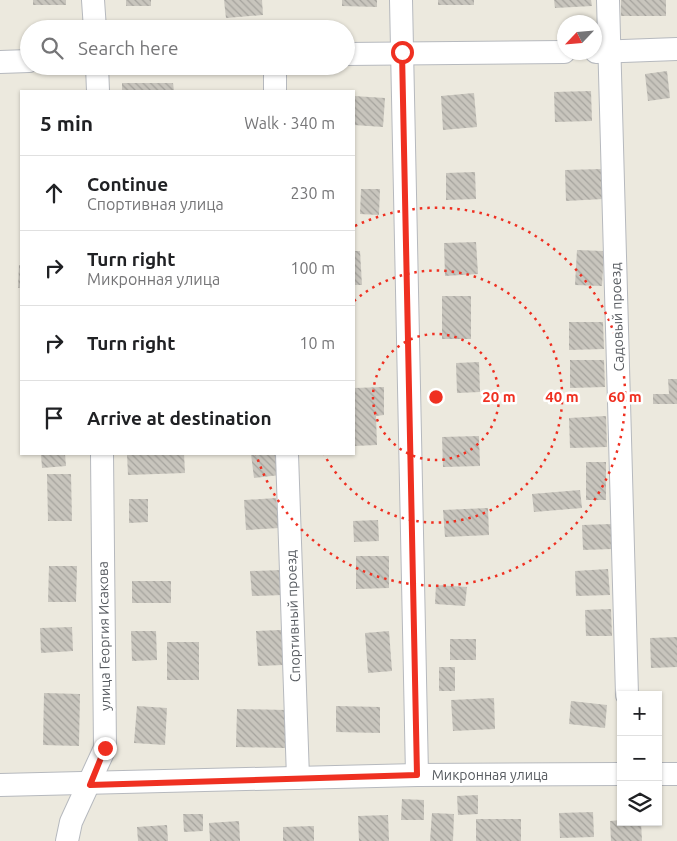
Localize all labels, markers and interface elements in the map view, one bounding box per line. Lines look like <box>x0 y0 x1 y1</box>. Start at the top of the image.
north arrow <box>557 15 602 60</box>
search box <box>20 20 355 75</box>
icon: search <box>38 34 66 62</box>
text: Search here <box>78 37 178 59</box>
route start <box>391 41 414 64</box>
text: 5 min <box>40 111 93 135</box>
text: Walk · 340 m <box>244 114 335 132</box>
text: Continue <box>87 173 168 195</box>
icon: ahead <box>40 179 68 207</box>
text: 230 m <box>290 184 335 202</box>
text: Спортивная улица <box>87 195 224 213</box>
text: Turn right <box>87 248 175 270</box>
icon: right <box>40 254 68 282</box>
text: 100 m <box>290 259 335 277</box>
street label: Садовый проезд <box>607 262 627 372</box>
text: Микронная улица <box>87 270 220 288</box>
icon: right <box>40 329 68 357</box>
text: Turn right <box>87 332 175 354</box>
text: 10 m <box>299 334 335 352</box>
centre of rings <box>427 388 445 406</box>
text: 20 m <box>482 388 516 405</box>
text: 40 m <box>545 388 579 405</box>
text: 60 m <box>608 388 642 405</box>
icon: arrive <box>40 404 68 432</box>
text: Arrive at destination <box>87 407 272 429</box>
street label: Спортивный проезд <box>283 550 303 682</box>
street label: улица Георгия Исакова <box>95 561 113 711</box>
map controls <box>617 691 662 826</box>
button: + <box>617 691 662 736</box>
button: − <box>617 736 662 781</box>
route end <box>94 737 117 760</box>
street label: Микронная улица <box>432 767 548 783</box>
button: layers <box>617 781 662 826</box>

